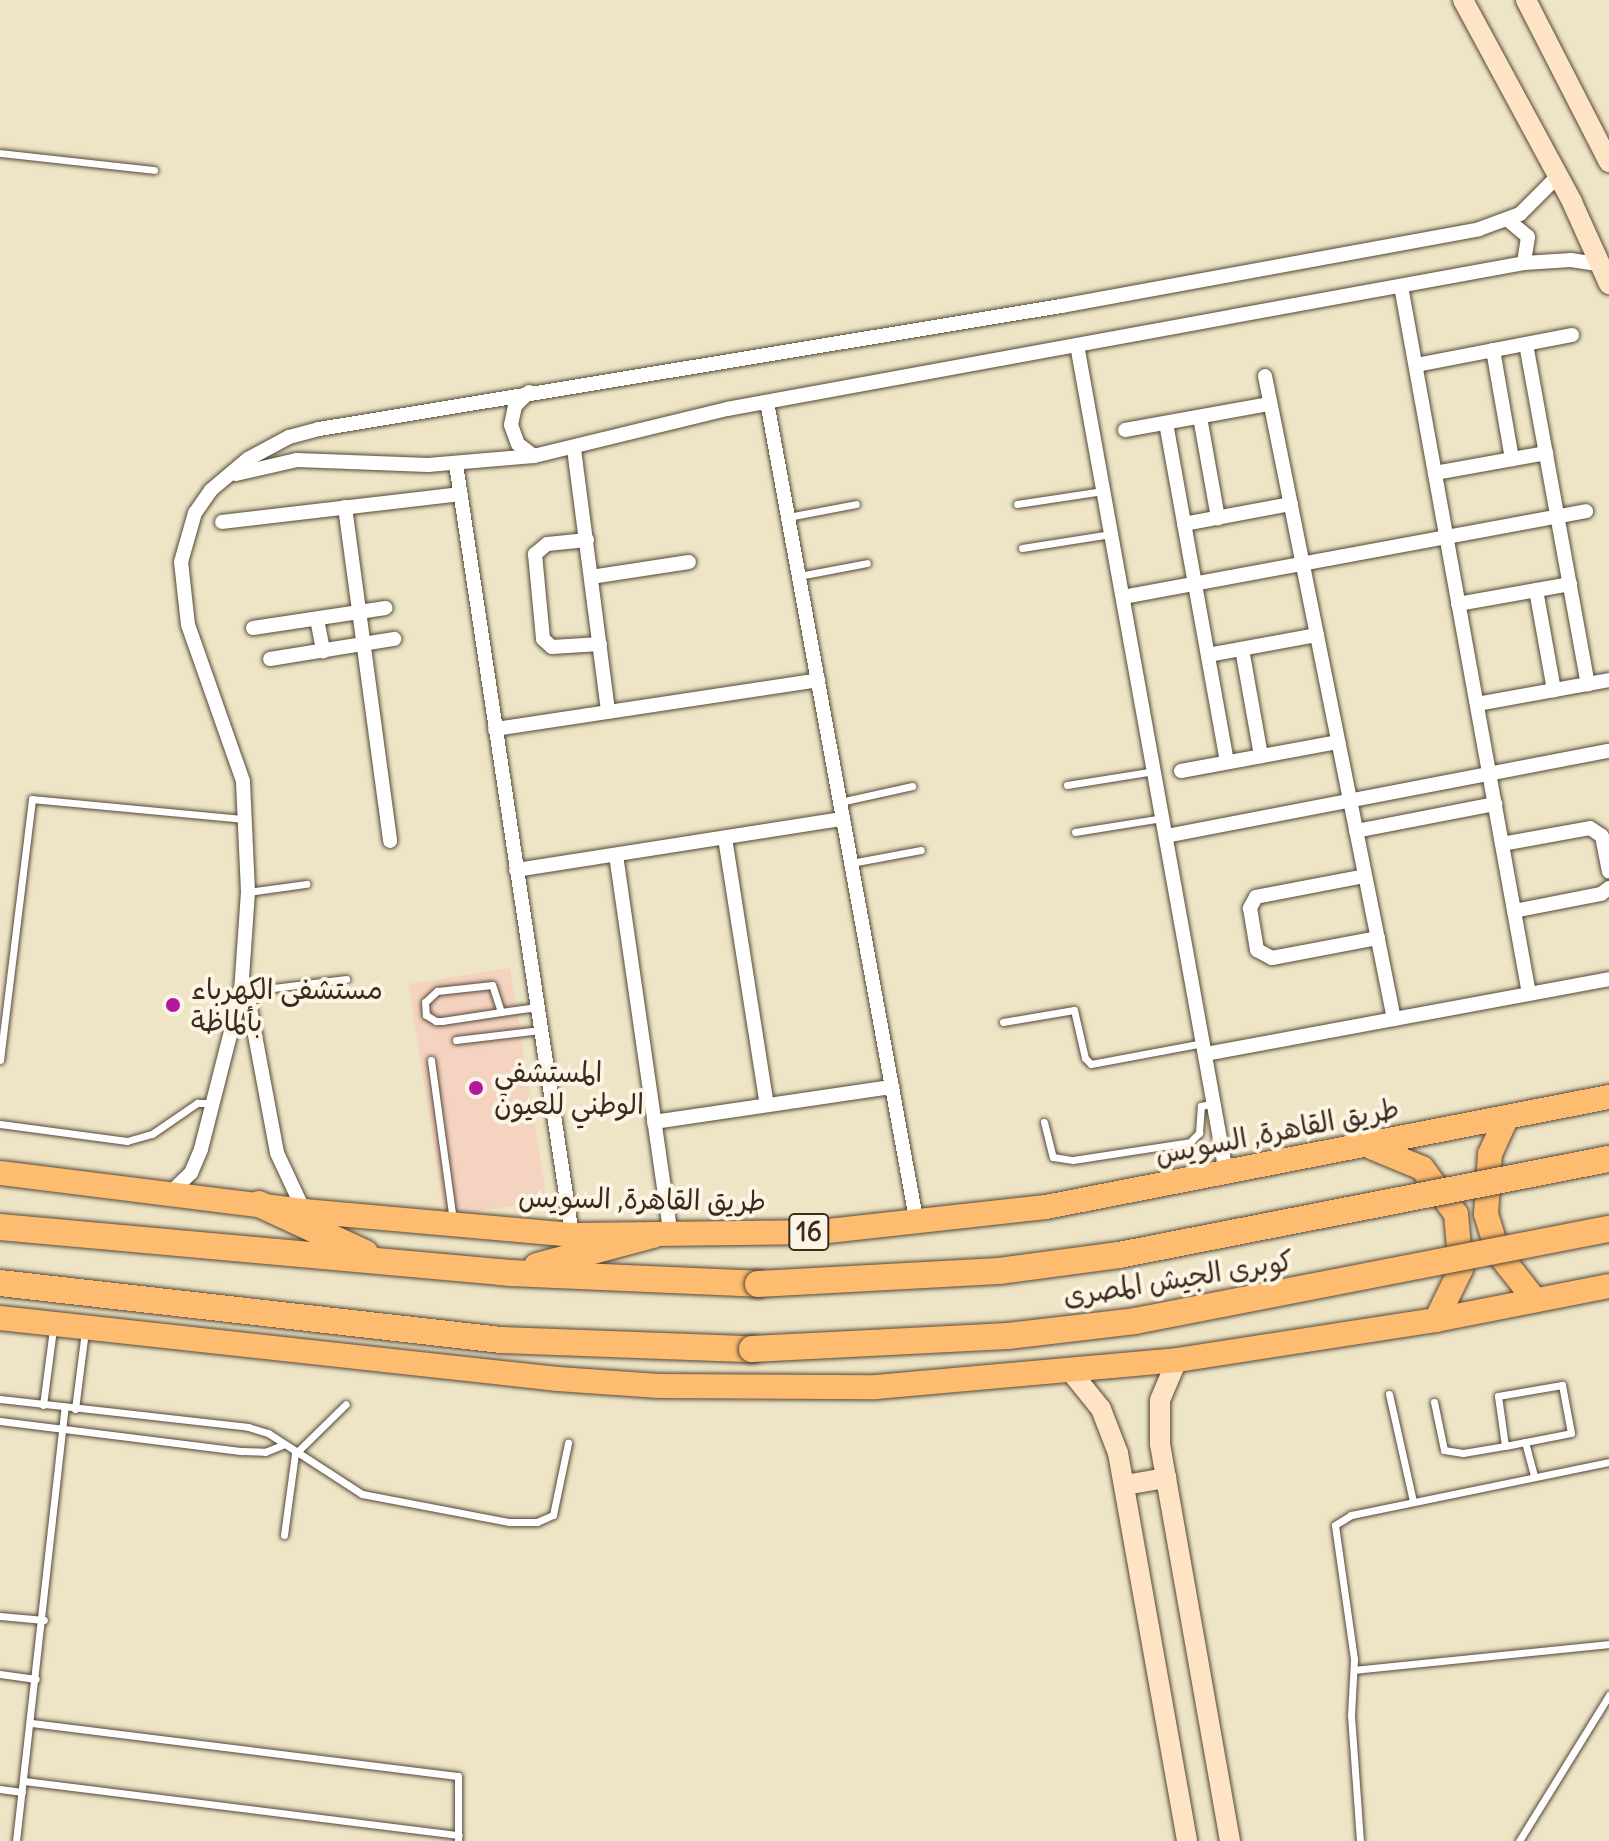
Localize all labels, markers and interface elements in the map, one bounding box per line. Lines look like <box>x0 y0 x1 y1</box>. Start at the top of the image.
place label: مستشفى الكهرباء بألماظة <box>191 972 383 1038</box>
marker: مستشفى الكهرباء بألماظة <box>162 994 184 1016</box>
place label: المستشفي الوطني للعيون <box>494 1055 644 1121</box>
marker: المستشفي الوطني للعيون <box>465 1077 487 1099</box>
street label: طريق القاهرة, السويس <box>1152 1091 1402 1171</box>
street label: طريق القاهرة, السويس <box>518 1180 766 1218</box>
road number: 16 <box>787 1210 831 1254</box>
street label: كوبرى الجيش المصرى <box>1061 1243 1295 1313</box>

